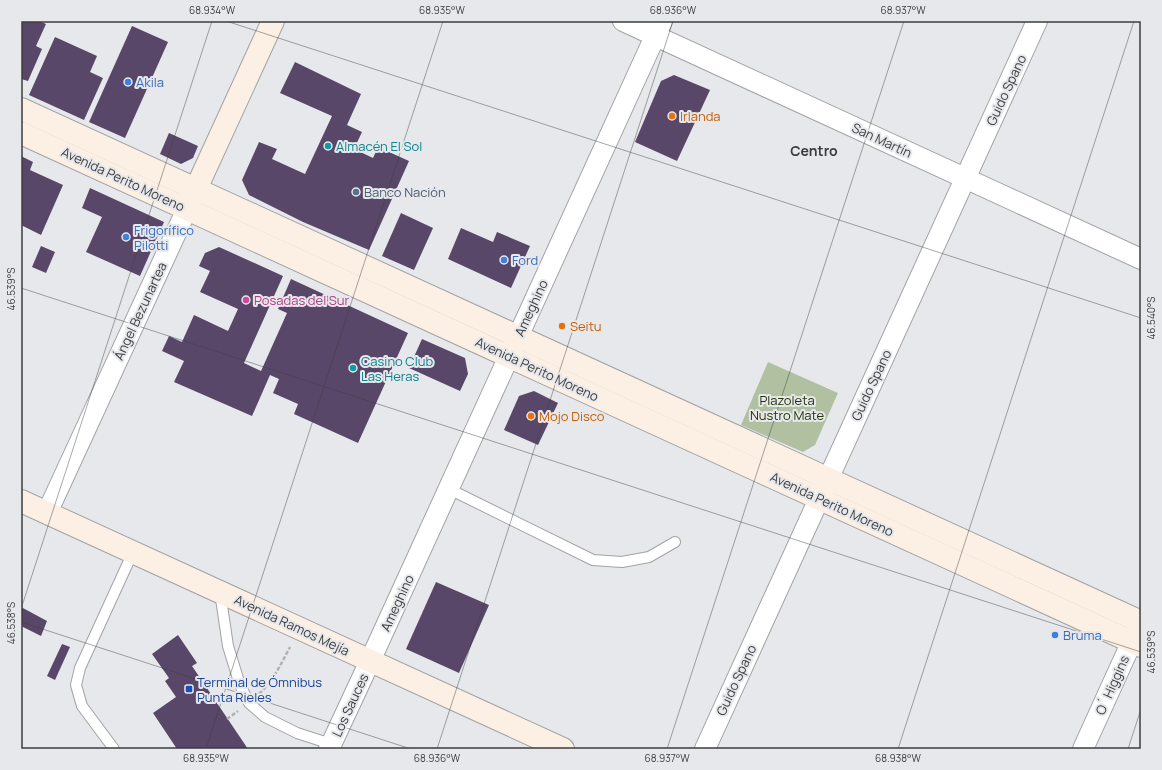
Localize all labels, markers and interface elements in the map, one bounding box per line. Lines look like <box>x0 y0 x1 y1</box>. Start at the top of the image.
text: 68.934°W <box>189 3 236 17</box>
text: 68.935°W <box>419 3 466 17</box>
text: 68.936°W <box>650 3 697 17</box>
text: 68.937°W <box>880 3 926 17</box>
street label: Guido Spano <box>982 51 1030 128</box>
place label: Akila <box>136 73 164 91</box>
marker: Akila <box>123 77 133 87</box>
place label: Irlanda <box>680 107 721 125</box>
marker: Irlanda <box>667 111 677 121</box>
street label: San Martín <box>849 118 915 162</box>
place label: Almacén El Sol <box>336 137 422 155</box>
marker: Almacén El Sol <box>323 141 333 151</box>
district label: Centro <box>790 141 838 160</box>
street label: Avenida Perito Moreno <box>58 143 188 216</box>
place label: Banco Nación <box>364 183 446 201</box>
marker: Banco Nación <box>351 187 361 197</box>
place label: Frigorífico Pilotti <box>134 221 194 254</box>
marker: Frigorífico Pilotti <box>121 232 131 242</box>
place label: Ford <box>512 251 538 269</box>
marker: Ford <box>499 255 509 265</box>
street label: Ángel Bezunartea <box>109 259 171 363</box>
text: 46.539°S <box>4 268 18 310</box>
street label: Ameghino <box>510 276 552 339</box>
place label: Posadas del Sur <box>254 291 350 309</box>
marker: Posadas del Sur <box>241 295 251 305</box>
text: 46.540°S <box>1144 296 1158 340</box>
place label: Seitu <box>570 317 602 335</box>
marker: Seitu <box>557 321 567 331</box>
street label: Avenida Perito Moreno <box>472 333 602 406</box>
street label: Guido Spano <box>847 346 895 423</box>
place label: Casino Club Las Heras <box>361 352 433 385</box>
marker: Casino Club Las Heras <box>348 363 358 373</box>
park label: Plazoleta Nustro Mate <box>750 391 824 424</box>
place label: Mojo Disco <box>539 407 605 425</box>
marker: Mojo Disco <box>526 411 536 421</box>
street label: Avenida Perito Moreno <box>767 468 897 541</box>
street label: Ameghino <box>376 571 418 634</box>
street label: Avenida Ramos Mejía <box>231 590 353 660</box>
text: 46.538°S <box>4 602 18 644</box>
place label: Bruma <box>1063 626 1102 644</box>
marker: Bruma <box>1050 630 1060 640</box>
text: 46.539°S <box>1144 631 1158 673</box>
street label: Guido Spano <box>712 641 760 718</box>
street label: O´ Higgins <box>1091 652 1133 718</box>
street label: Los Sauces <box>327 670 373 740</box>
place label: Terminal de Ómnibus Punta Rieles <box>197 673 322 706</box>
marker: Terminal de Ómnibus Punta Rieles <box>184 684 194 694</box>
text: 68.935°W <box>183 751 230 765</box>
text: 68.936°W <box>414 751 461 765</box>
text: 68.937°W <box>644 751 690 765</box>
text: 68.938°W <box>875 751 922 765</box>

